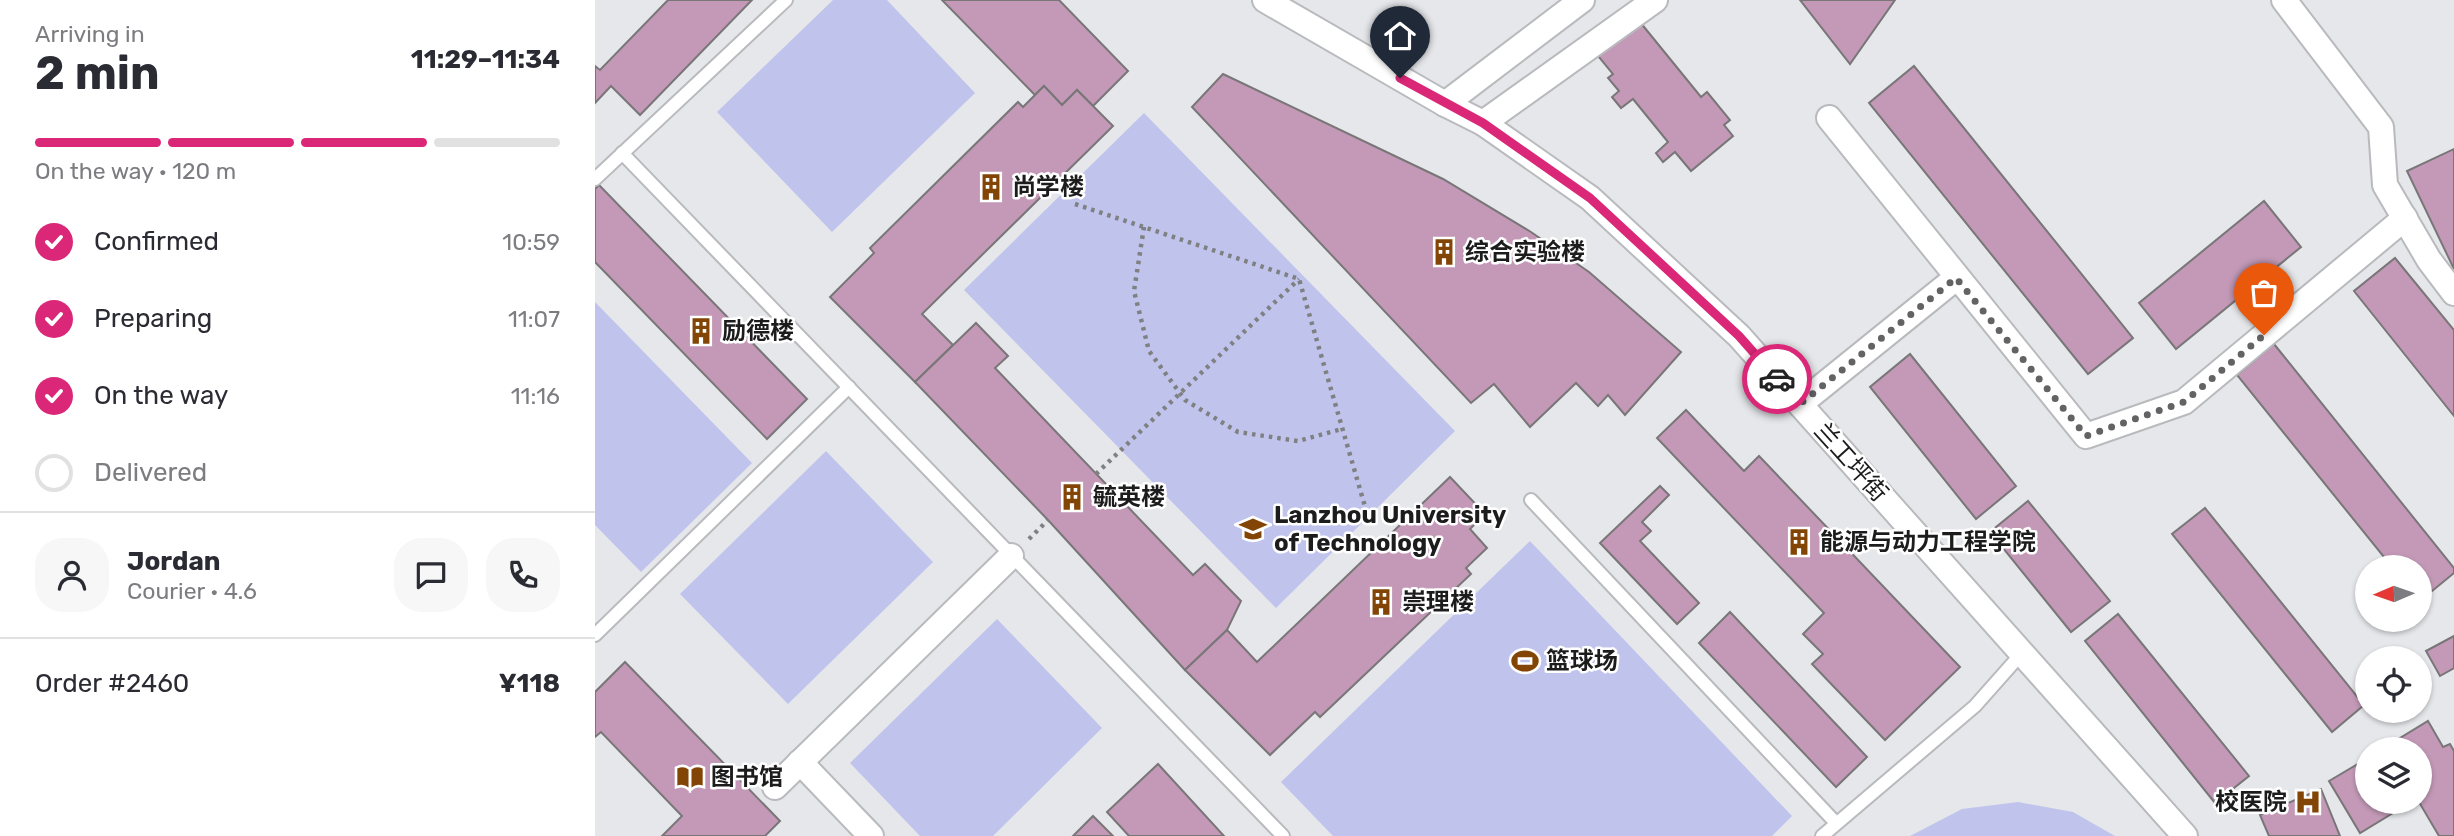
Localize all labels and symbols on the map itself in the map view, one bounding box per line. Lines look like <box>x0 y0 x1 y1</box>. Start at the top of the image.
pin <box>1370 6 1430 78</box>
building icon: 尚学楼 <box>976 172 1006 202</box>
place label: 尚学楼 <box>1012 173 1084 201</box>
building icon: 综合实验楼 <box>1429 237 1459 267</box>
place label: 综合实验楼 <box>1465 238 1585 266</box>
pin <box>2234 263 2294 335</box>
building icon: 励德楼 <box>686 316 716 346</box>
place label: 励德楼 <box>722 317 794 345</box>
courier <box>1742 344 1812 414</box>
street label: 兰工坪街 <box>1808 417 1894 507</box>
building icon: 毓英楼 <box>1057 482 1087 512</box>
place label: 毓英楼 <box>1093 483 1165 511</box>
place label: Lanzhou University of Technology <box>1274 501 1506 557</box>
school or university icon: Lanzhou University of Technology <box>1238 514 1268 544</box>
building icon: 能源与动力工程学院 <box>1784 527 1814 557</box>
place label: 能源与动力工程学院 <box>1820 528 2036 556</box>
north arrow <box>2355 555 2433 632</box>
building icon: 崇理楼 <box>1366 587 1396 617</box>
place label: 崇理楼 <box>1402 588 1474 616</box>
sports icon: 篮球场 <box>1510 646 1540 676</box>
place label: 篮球场 <box>1546 647 1618 675</box>
library icon: 图书馆 <box>675 762 705 792</box>
place label: 图书馆 <box>711 763 783 791</box>
hospital icon: 校医院 <box>2293 787 2323 817</box>
place label: 校医院 <box>2215 788 2287 816</box>

